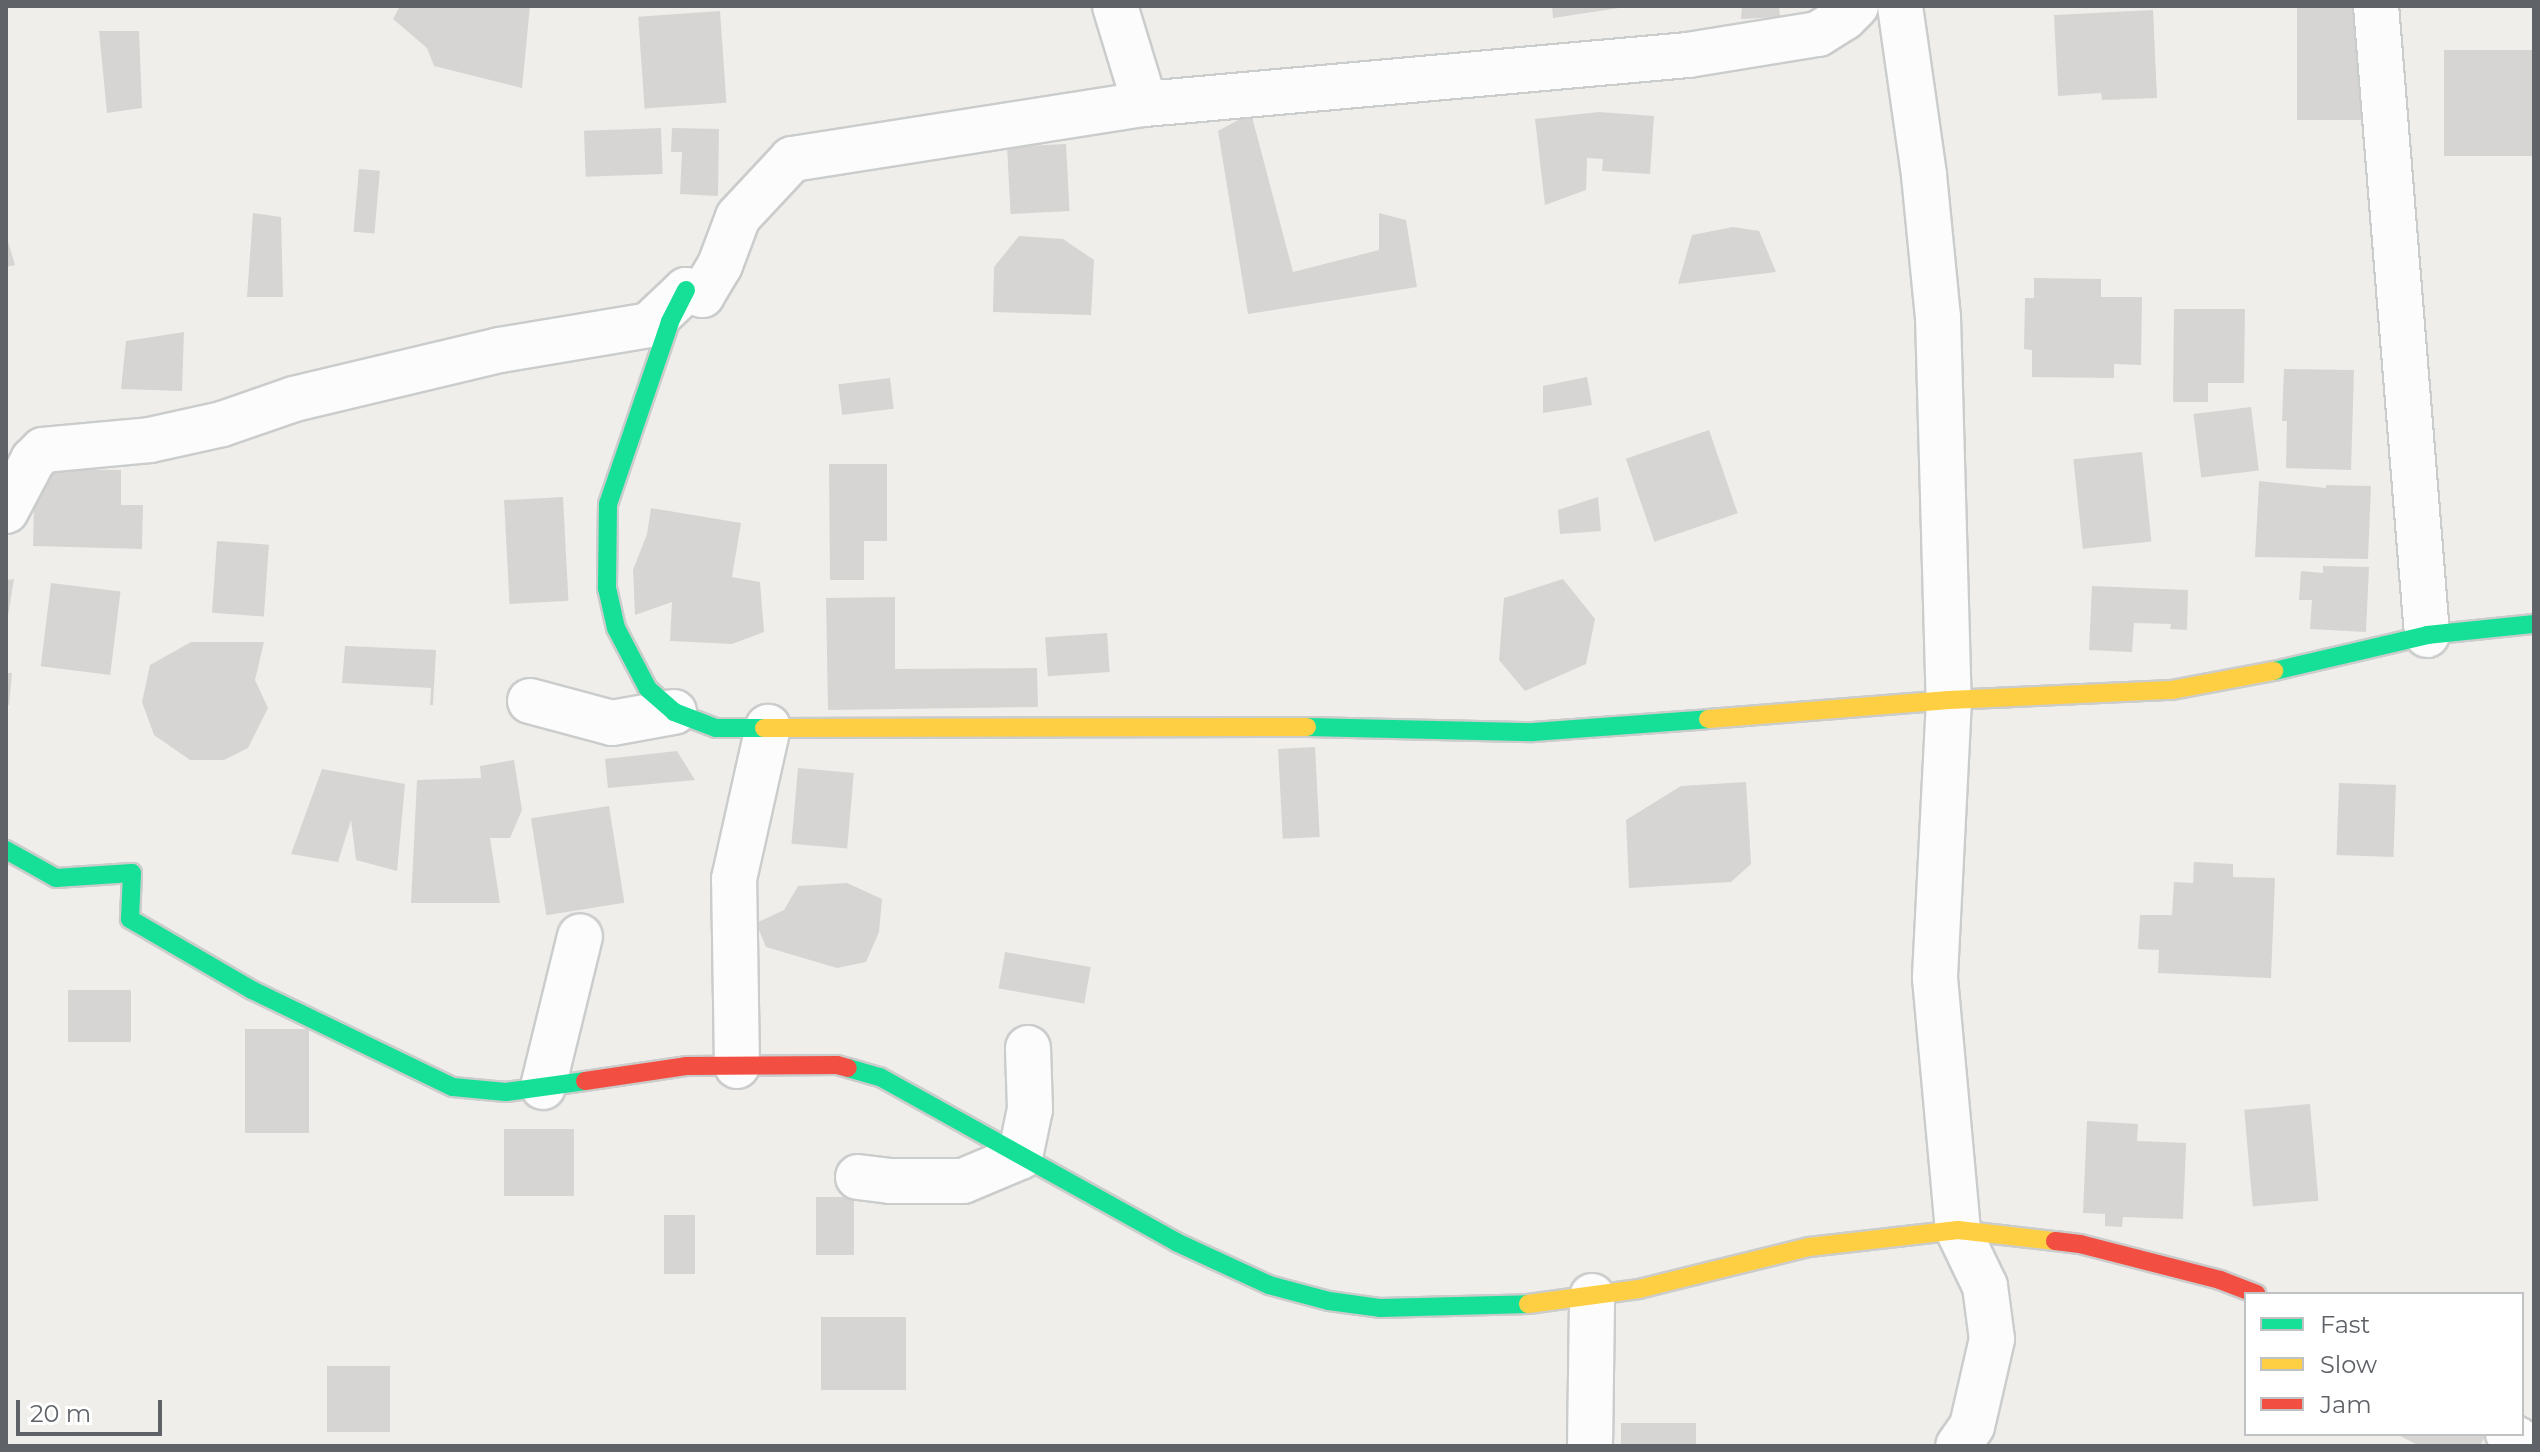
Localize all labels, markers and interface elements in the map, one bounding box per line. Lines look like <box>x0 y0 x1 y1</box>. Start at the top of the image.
legend <box>2244 1292 2524 1436</box>
text: Fast <box>2320 1310 2370 1339</box>
text: Slow <box>2320 1350 2377 1379</box>
scale bar <box>20 1384 166 1434</box>
text: Jam <box>2320 1390 2372 1419</box>
text: 20 m <box>30 1399 91 1428</box>

